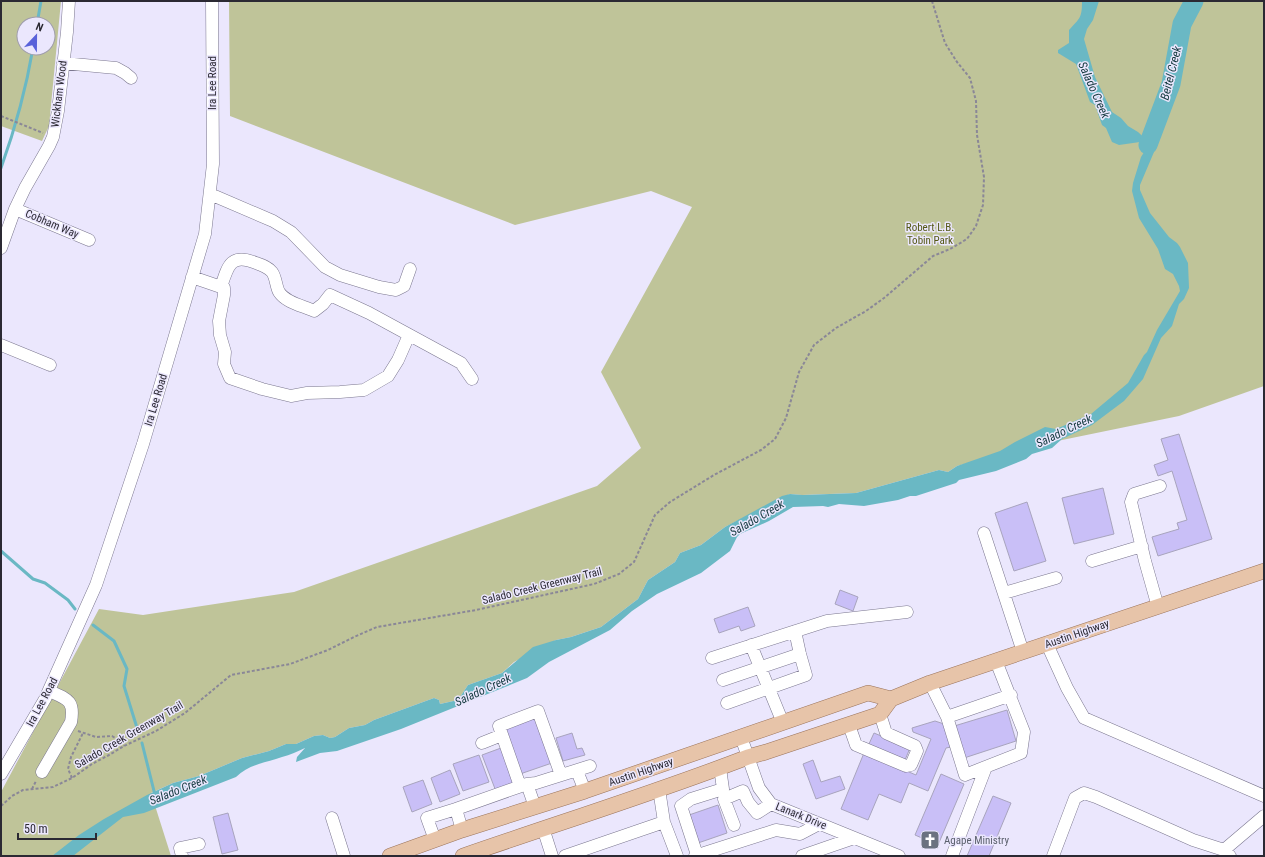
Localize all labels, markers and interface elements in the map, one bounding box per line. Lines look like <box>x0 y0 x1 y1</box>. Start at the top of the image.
north arrow <box>16 16 56 56</box>
text: N <box>34 20 45 35</box>
water label: Beitel Creek <box>1158 44 1185 101</box>
street label: Ira Lee Road <box>206 56 219 110</box>
street label: Wickham Wood <box>48 60 70 128</box>
water label: Salado Creek <box>1075 60 1113 121</box>
street label: Cobham Way <box>23 207 81 241</box>
park label: Robert L.B. Tobin Park <box>906 221 954 247</box>
street label: Ira Lee Road <box>142 372 170 428</box>
water label: Salado Creek <box>1034 411 1095 451</box>
water label: Salado Creek <box>727 496 787 539</box>
street label: Salado Creek Greenway Trail <box>481 565 603 607</box>
street label: Austin Highway <box>1043 617 1111 651</box>
water label: Salado Creek <box>453 671 514 709</box>
street label: Ira Lee Road <box>24 675 60 729</box>
street label: Salado Creek Greenway Trail <box>73 699 185 771</box>
street label: Austin Highway <box>607 755 675 789</box>
water label: Salado Creek <box>147 772 209 808</box>
street label: Lanark Drive <box>774 800 828 832</box>
scale bar <box>18 815 96 841</box>
text: 50 m <box>24 822 48 836</box>
church icon: Agape Ministry <box>919 829 941 851</box>
place label: Agape Ministry <box>944 834 1010 847</box>

